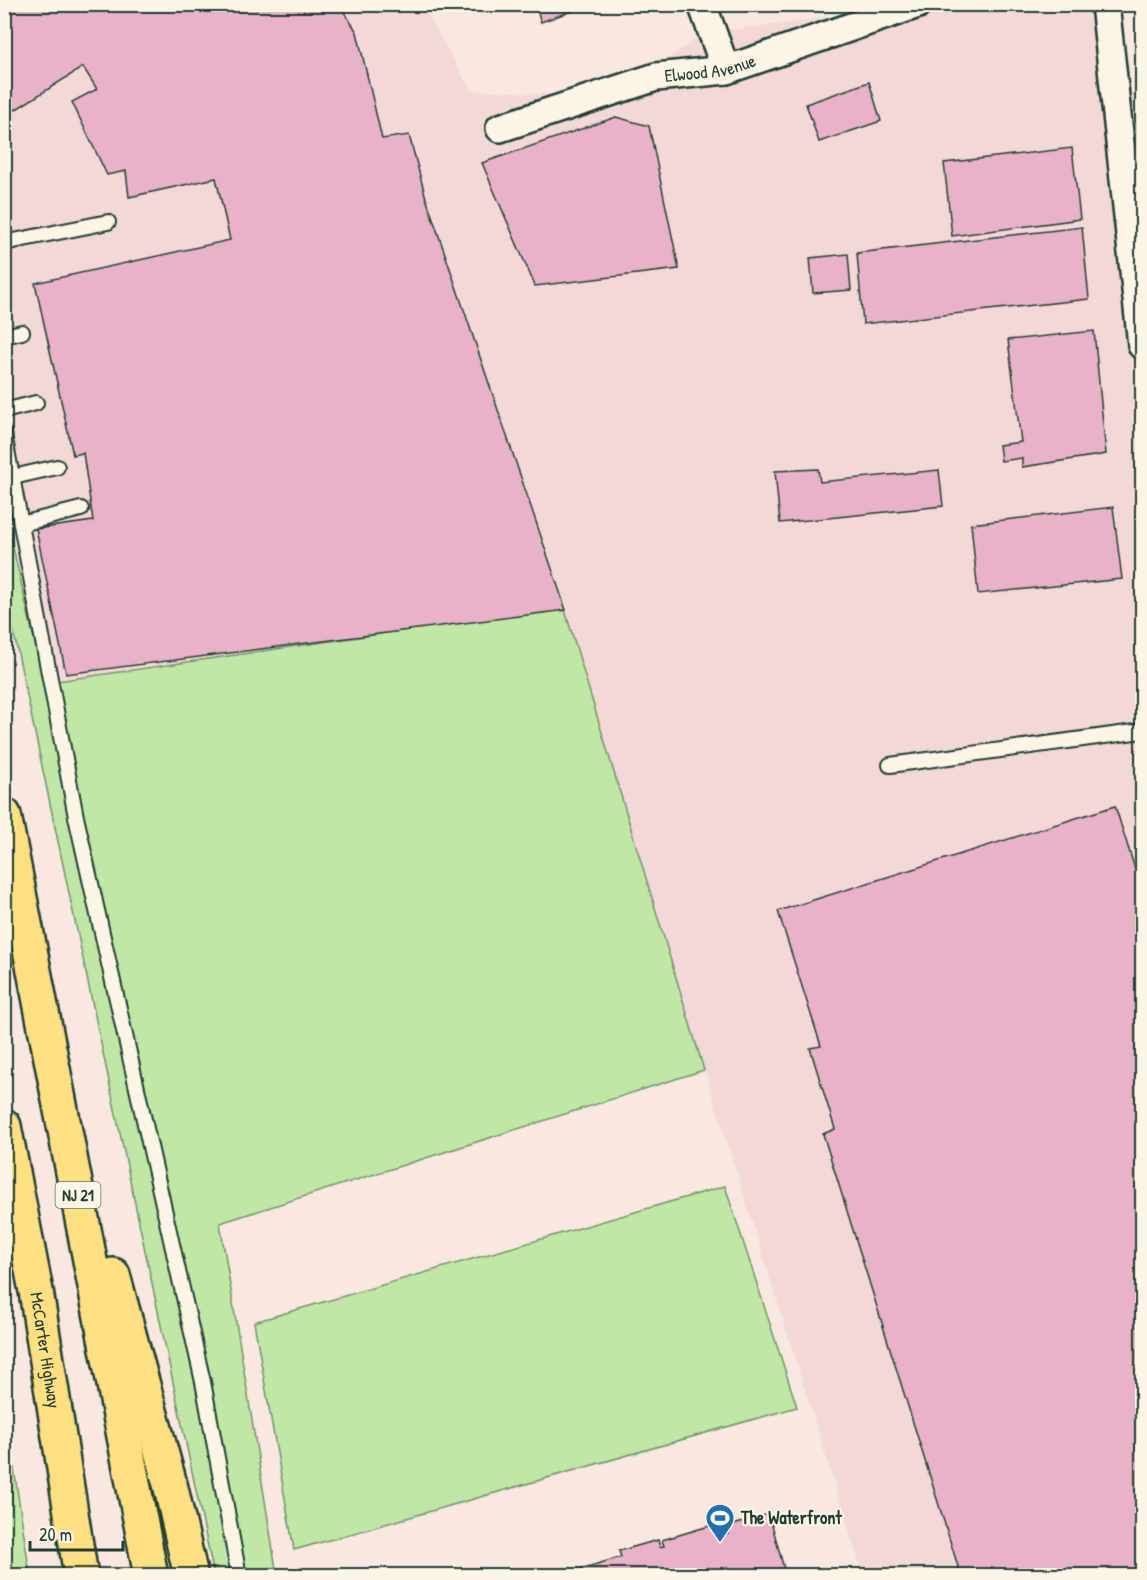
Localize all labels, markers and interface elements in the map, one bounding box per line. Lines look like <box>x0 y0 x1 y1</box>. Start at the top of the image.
street label: Elwood Avenue <box>663 48 759 88</box>
road number: NJ 21 <box>56 1182 100 1208</box>
street label: McCarter Highway <box>24 1290 67 1410</box>
sports icon: The Waterfront <box>704 1502 736 1544</box>
place label: The Waterfront <box>740 1505 842 1530</box>
scale bar <box>30 1514 123 1552</box>
text: 20 m <box>39 1522 72 1547</box>

